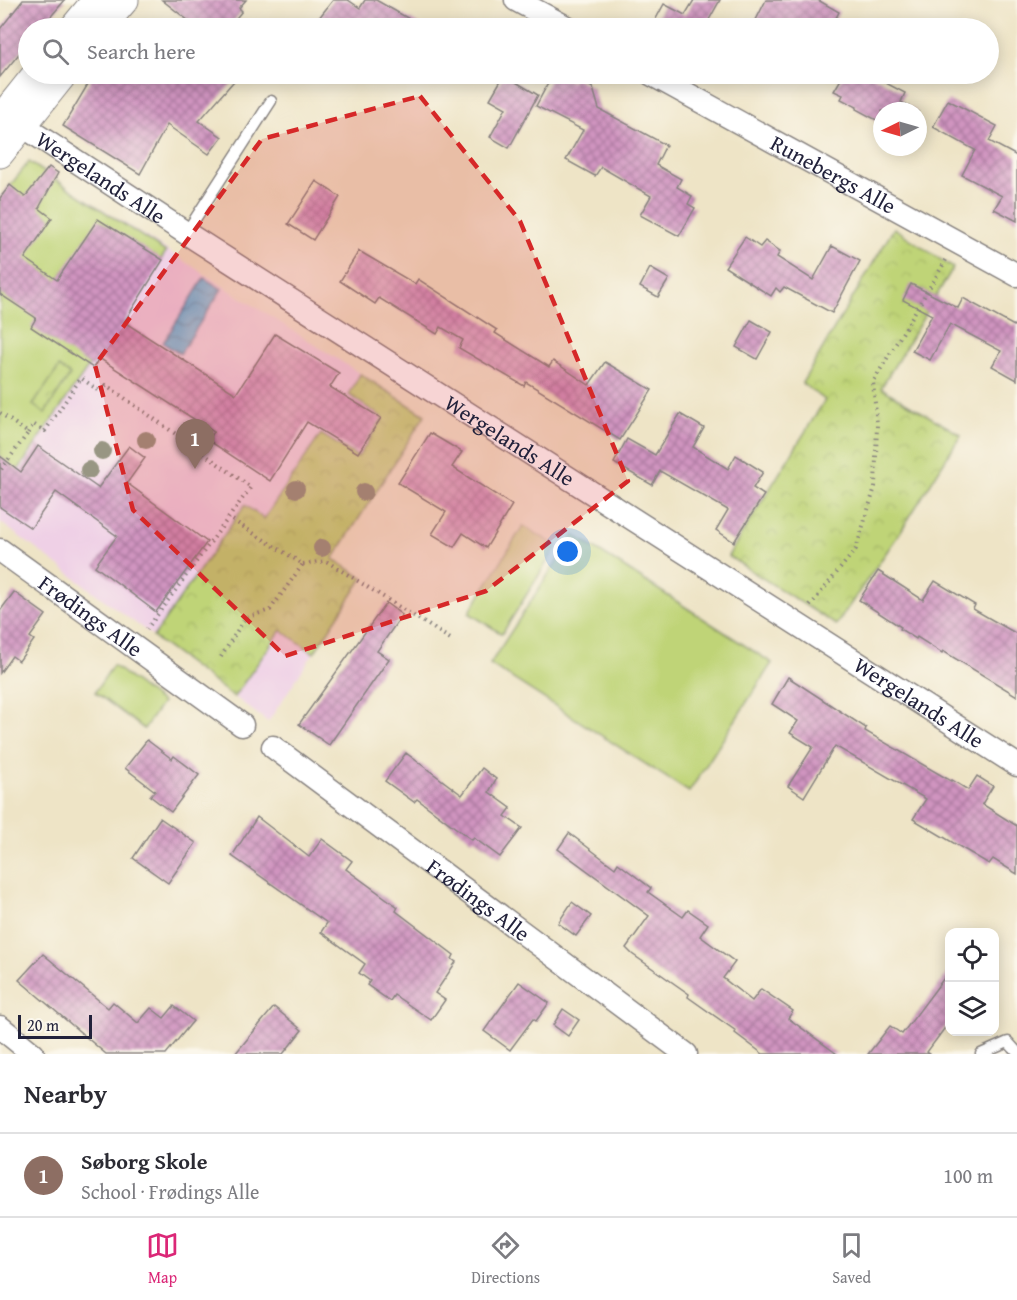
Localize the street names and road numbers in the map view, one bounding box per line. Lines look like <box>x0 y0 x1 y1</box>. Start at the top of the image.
street label: Wergelands Alle <box>30 123 172 231</box>
street label: Runebergs Alle <box>765 127 902 222</box>
street label: Wergelands Alle <box>438 387 581 494</box>
street label: Frødings Alle <box>32 567 150 664</box>
street label: Wergelands Alle <box>848 649 990 756</box>
street label: Frødings Alle <box>420 851 537 949</box>

